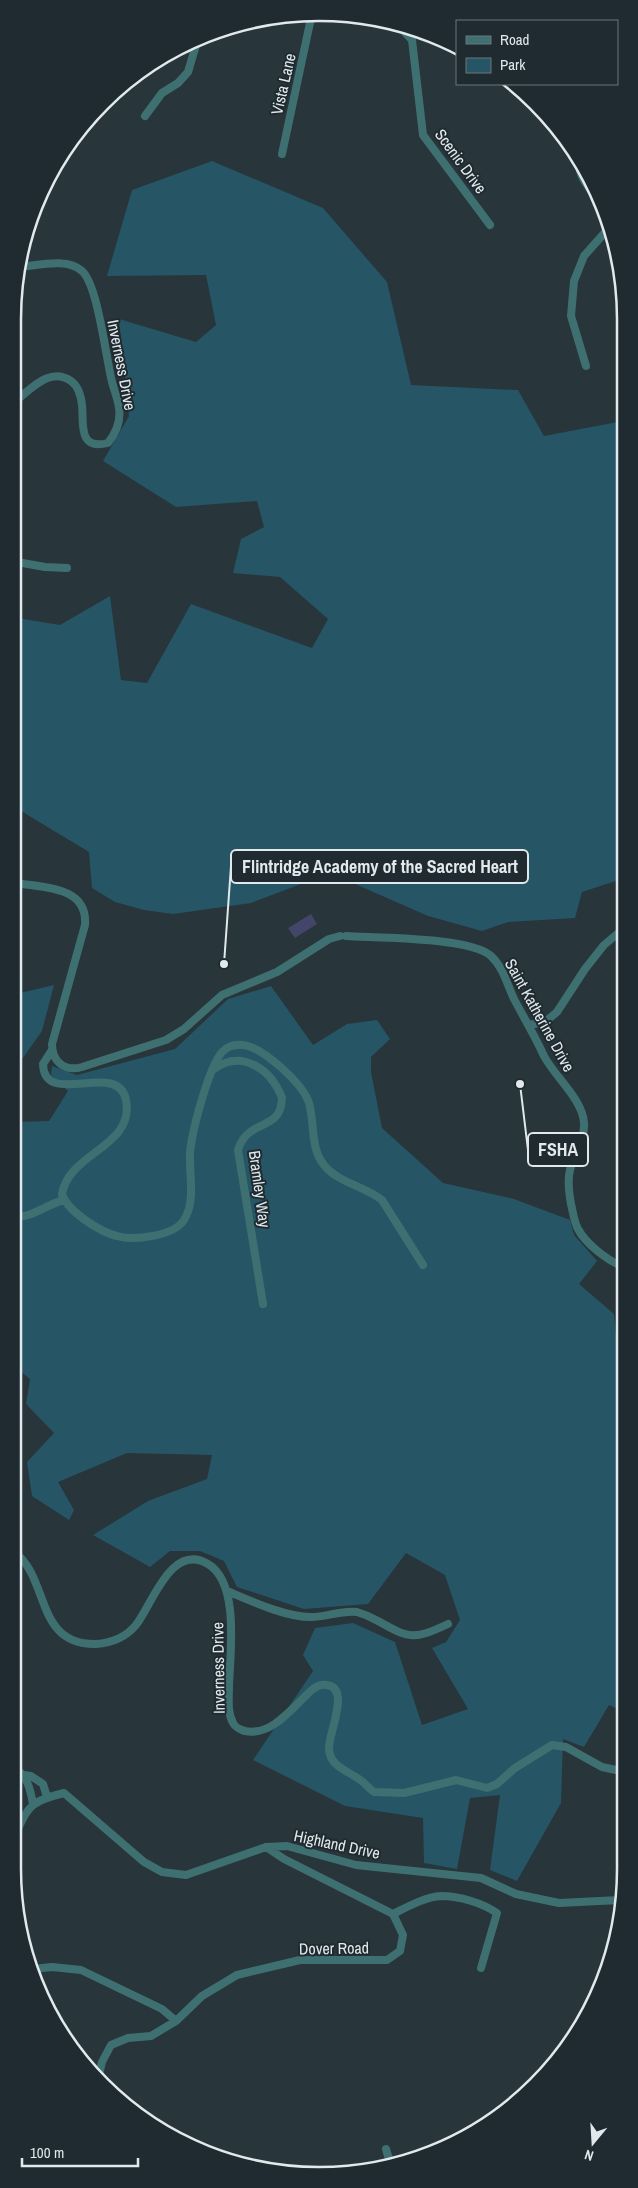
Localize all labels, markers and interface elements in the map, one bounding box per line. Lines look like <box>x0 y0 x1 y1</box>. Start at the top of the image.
legend <box>456 20 618 85</box>
text: Road <box>500 29 529 50</box>
street label: Vista Lane <box>265 51 301 117</box>
text: Park <box>500 54 526 75</box>
street label: Scenic Drive <box>430 124 492 198</box>
street label: Inverness Drive <box>102 318 142 412</box>
callout: Flintridge Academy of the Sacred Heart <box>231 850 528 883</box>
text: Flintridge Academy of the Sacred Heart <box>242 854 518 879</box>
street label: Saint Katherine Drive <box>500 954 580 1076</box>
callout: FSHA <box>528 1133 588 1166</box>
text: FSHA <box>538 1137 578 1162</box>
street label: Bramley Way <box>244 1149 276 1229</box>
street label: Inverness Drive <box>206 1622 230 1714</box>
street label: Highland Drive <box>292 1824 382 1864</box>
street label: Dover Road <box>299 1936 369 1960</box>
north arrow <box>568 2118 618 2168</box>
scale bar <box>22 2136 139 2168</box>
text: 100 m <box>30 2142 64 2163</box>
text: N <box>582 2146 596 2165</box>

